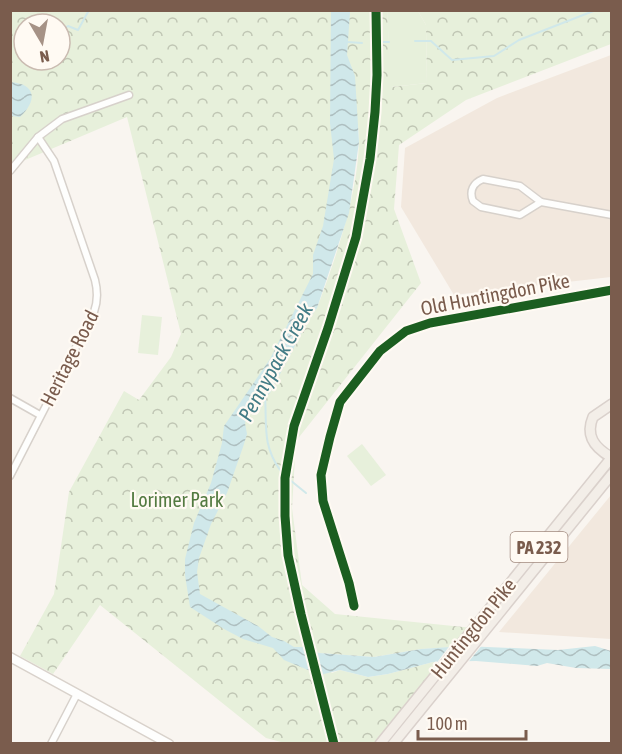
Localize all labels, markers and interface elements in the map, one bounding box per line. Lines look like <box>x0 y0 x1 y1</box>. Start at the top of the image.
north arrow <box>12 12 72 72</box>
text: N <box>38 47 51 66</box>
street label: Old Huntingdon Pike <box>419 268 571 320</box>
water label: Pennypack Creek <box>233 298 318 425</box>
street label: Heritage Road <box>35 306 103 410</box>
park label: Lorimer Park <box>130 488 224 511</box>
road number: PA 232 <box>510 532 568 562</box>
street label: Huntingdon Pike <box>426 573 520 683</box>
scale bar <box>418 703 526 741</box>
text: 100 m <box>427 713 468 734</box>

